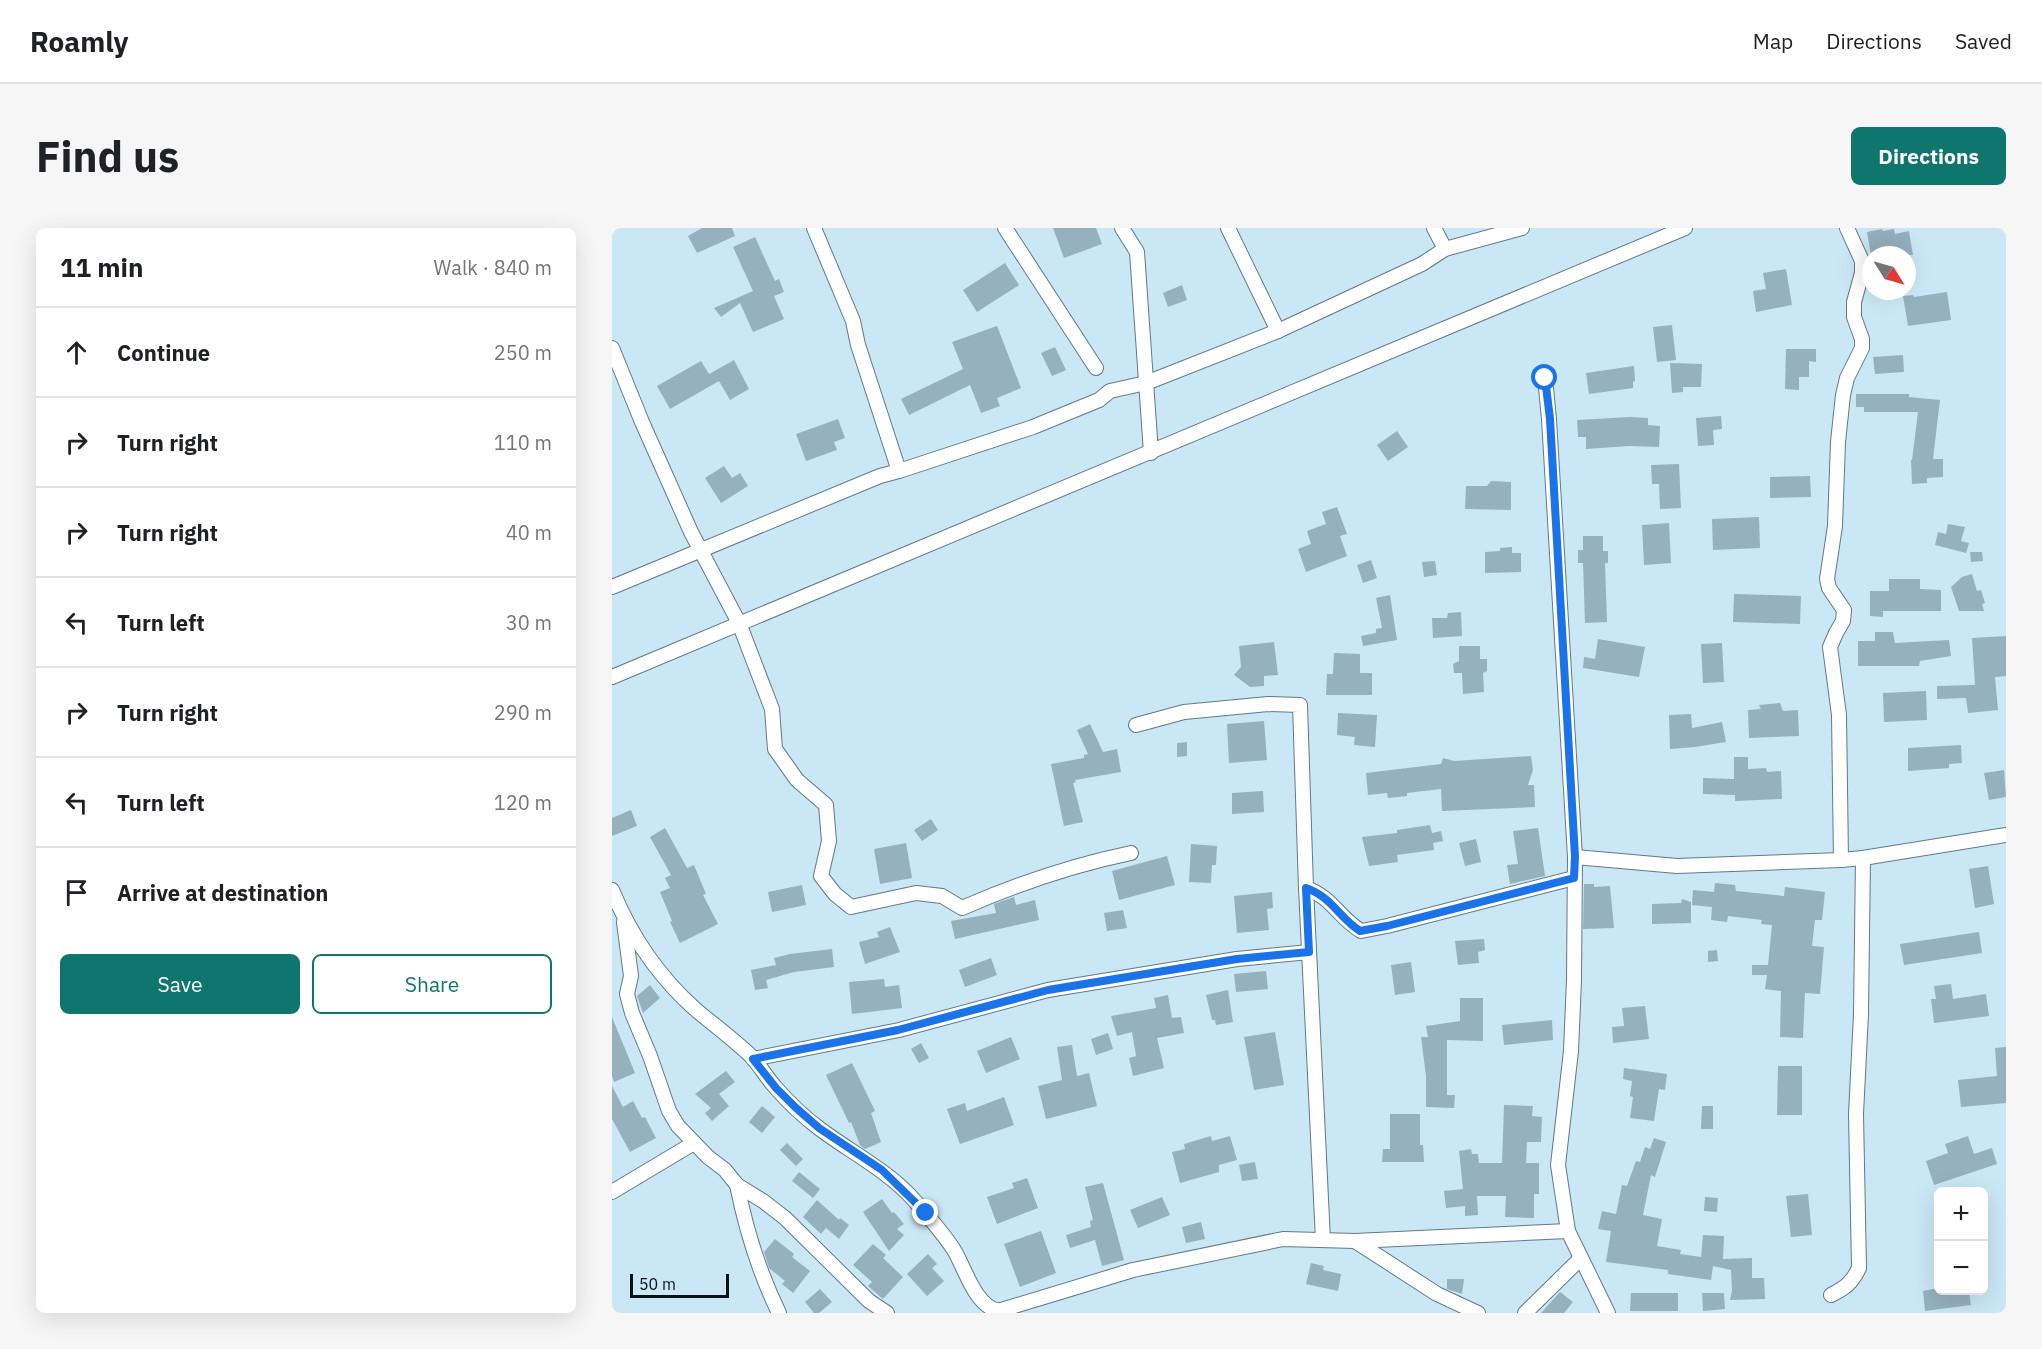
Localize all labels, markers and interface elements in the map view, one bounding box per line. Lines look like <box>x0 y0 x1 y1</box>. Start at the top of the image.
text: Roamly <box>30 23 128 60</box>
text: Map <box>1753 27 1793 55</box>
text: Directions <box>1826 27 1922 55</box>
text: Saved <box>1955 27 2012 55</box>
button: Directions <box>1851 127 2006 185</box>
text: Find us <box>36 129 179 184</box>
north arrow <box>1862 246 1916 300</box>
text: 11 min <box>60 250 144 284</box>
text: Walk · 840 m <box>434 254 552 281</box>
icon: ahead <box>60 336 93 369</box>
text: Continue <box>117 338 210 367</box>
text: 250 m <box>494 339 552 366</box>
route start <box>1531 364 1557 390</box>
icon: right <box>60 426 93 459</box>
text: Turn right <box>117 428 218 457</box>
text: 110 m <box>494 429 552 456</box>
icon: right <box>60 516 93 549</box>
text: Turn right <box>117 518 218 547</box>
text: 40 m <box>506 519 552 546</box>
icon: left <box>60 606 93 639</box>
text: Turn left <box>117 608 205 637</box>
text: 30 m <box>506 609 552 636</box>
icon: right <box>60 696 93 729</box>
text: Turn right <box>117 698 218 727</box>
text: 290 m <box>494 699 552 726</box>
icon: left <box>60 786 93 819</box>
text: Turn left <box>117 788 205 817</box>
text: 120 m <box>494 789 552 816</box>
icon: arrive <box>60 876 93 909</box>
text: Arrive at destination <box>117 878 328 907</box>
button: Save <box>60 954 300 1014</box>
button: Share <box>312 954 552 1014</box>
map controls <box>1934 1187 1988 1295</box>
button: + <box>1934 1187 1988 1241</box>
route end <box>912 1199 938 1225</box>
button: − <box>1934 1241 1988 1295</box>
scale bar <box>630 1271 729 1298</box>
text: 50 m <box>639 1274 676 1294</box>

